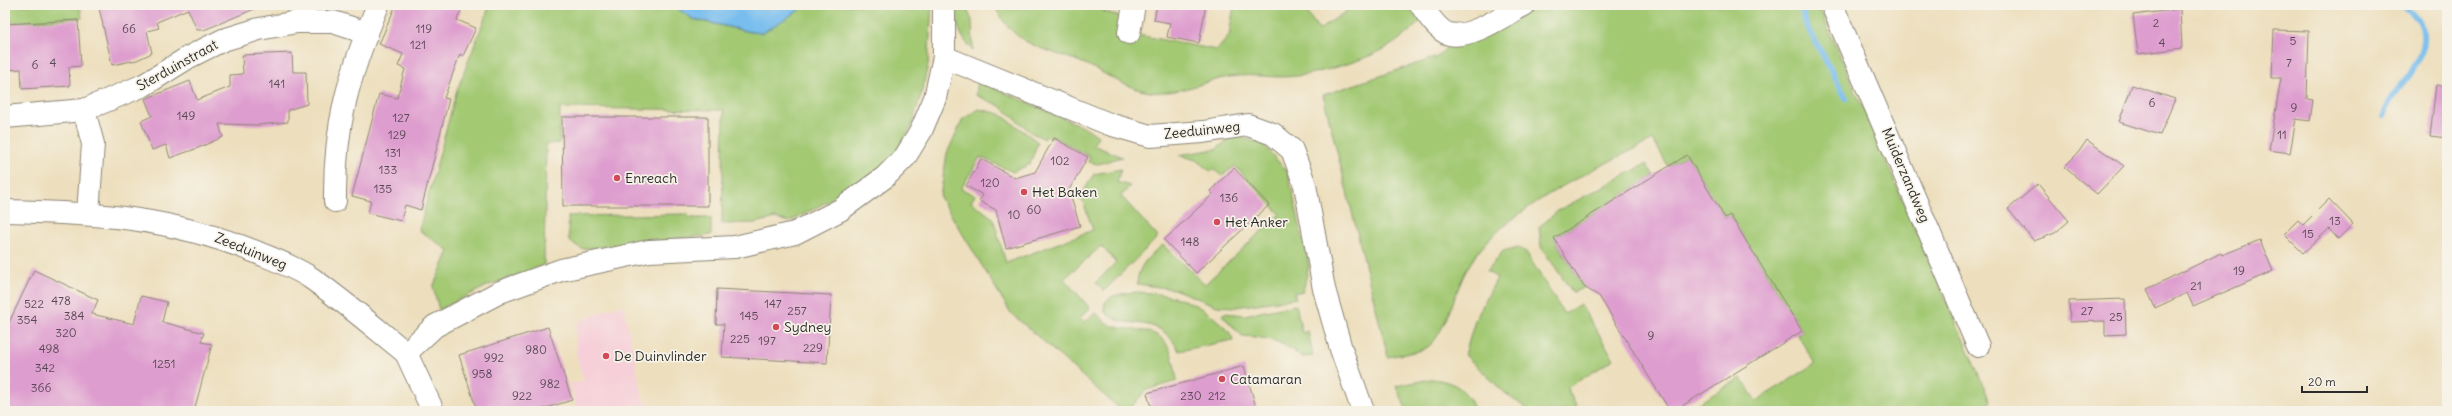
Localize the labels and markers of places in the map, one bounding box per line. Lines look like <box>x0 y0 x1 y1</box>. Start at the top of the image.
place label: Enreach <box>625 169 677 187</box>
marker: Enreach <box>612 173 622 183</box>
place label: Het Baken <box>1032 183 1097 201</box>
marker: Het Baken <box>1019 187 1029 197</box>
place label: Het Anker <box>1225 213 1288 231</box>
marker: Het Anker <box>1212 217 1222 227</box>
place label: Sydney <box>784 318 832 336</box>
marker: Sydney <box>771 322 781 332</box>
place label: De Duinvlinder <box>614 347 707 365</box>
marker: De Duinvlinder <box>601 351 611 361</box>
place label: Catamaran <box>1230 370 1302 388</box>
marker: Catamaran <box>1217 374 1227 384</box>

